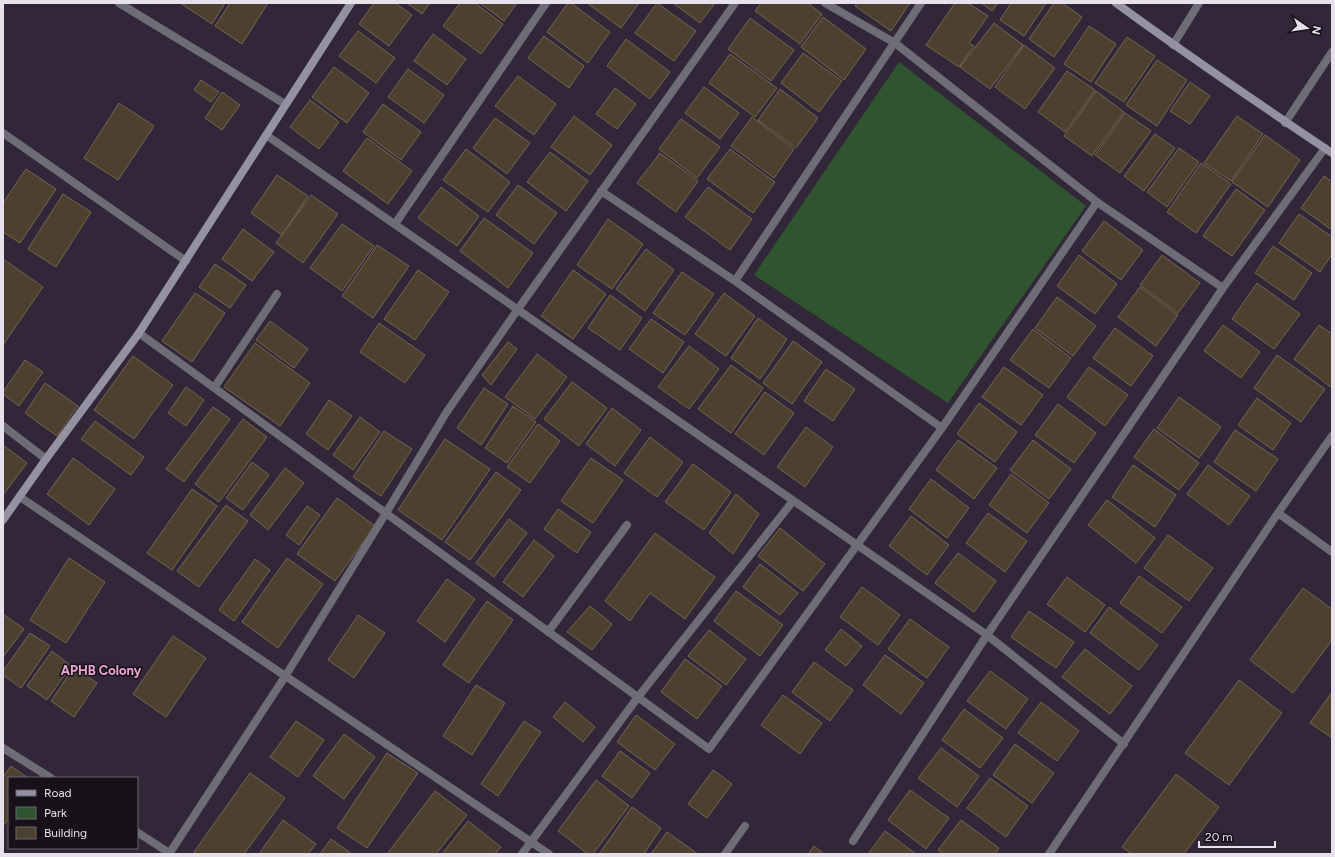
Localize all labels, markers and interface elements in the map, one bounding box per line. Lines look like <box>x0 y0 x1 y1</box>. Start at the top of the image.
north arrow <box>1287 8 1327 48</box>
text: N <box>1309 25 1324 36</box>
district label: APHB Colony <box>61 663 142 678</box>
legend <box>8 777 138 849</box>
text: Road <box>44 786 72 800</box>
text: Park <box>44 806 67 820</box>
scale bar <box>1199 823 1275 849</box>
text: Building <box>44 826 87 840</box>
text: 20 m <box>1205 830 1233 844</box>

